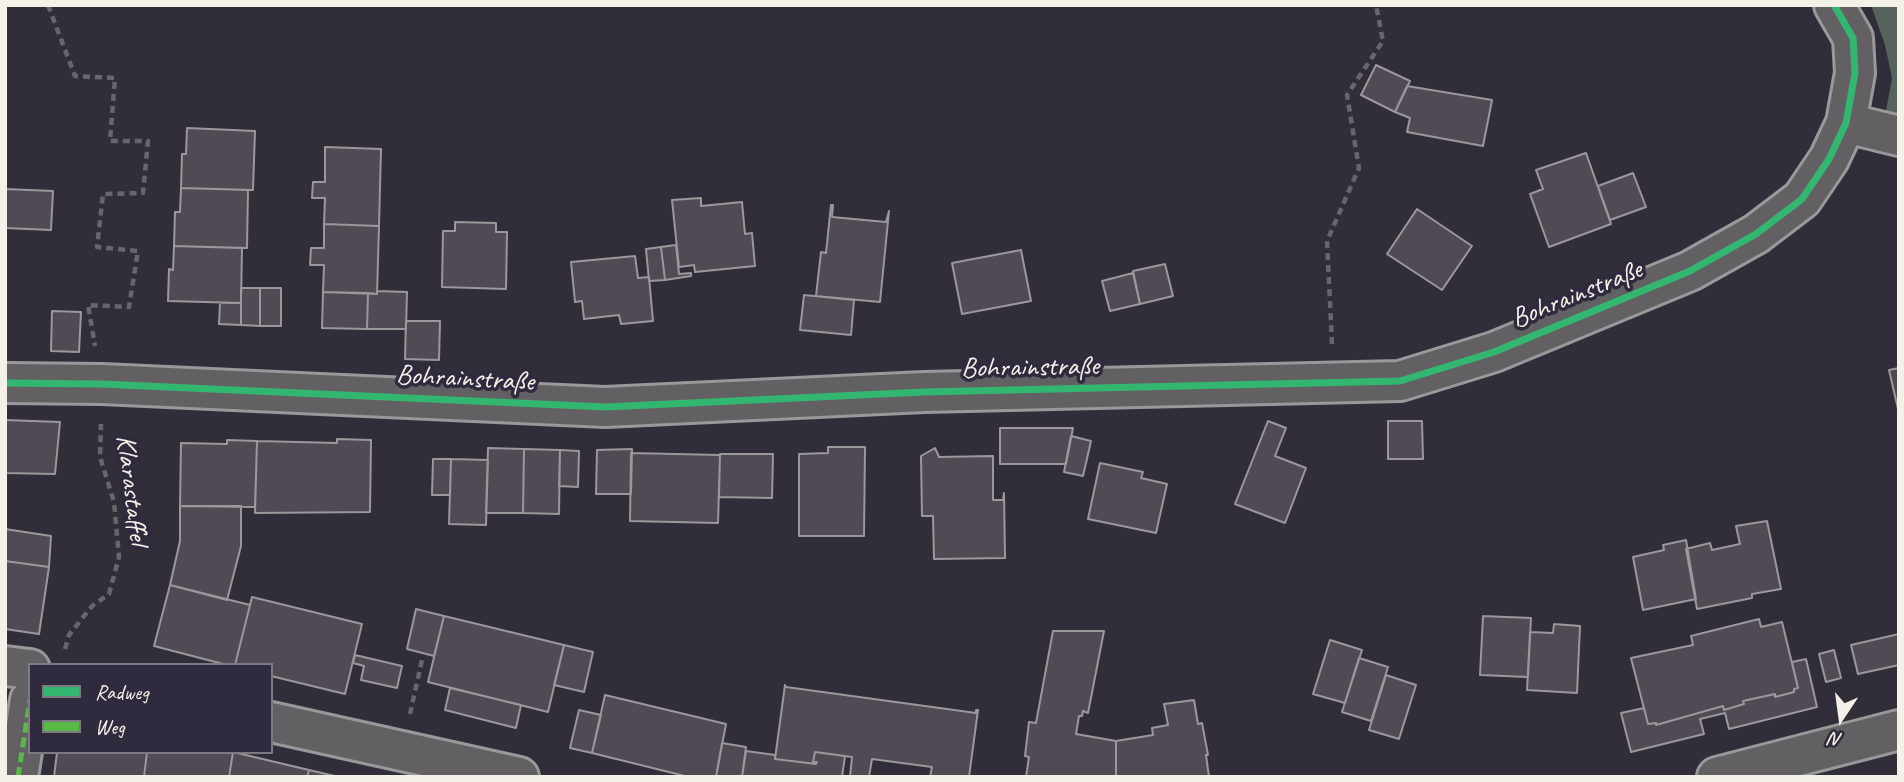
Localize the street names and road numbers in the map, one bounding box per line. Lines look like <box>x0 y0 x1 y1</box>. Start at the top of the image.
street label: Bohrainstraße <box>1507 254 1647 336</box>
street label: Bohrainstraße <box>961 350 1099 386</box>
street label: Bohrainstraße <box>395 359 535 399</box>
street label: Klarastaffel <box>108 433 154 547</box>

